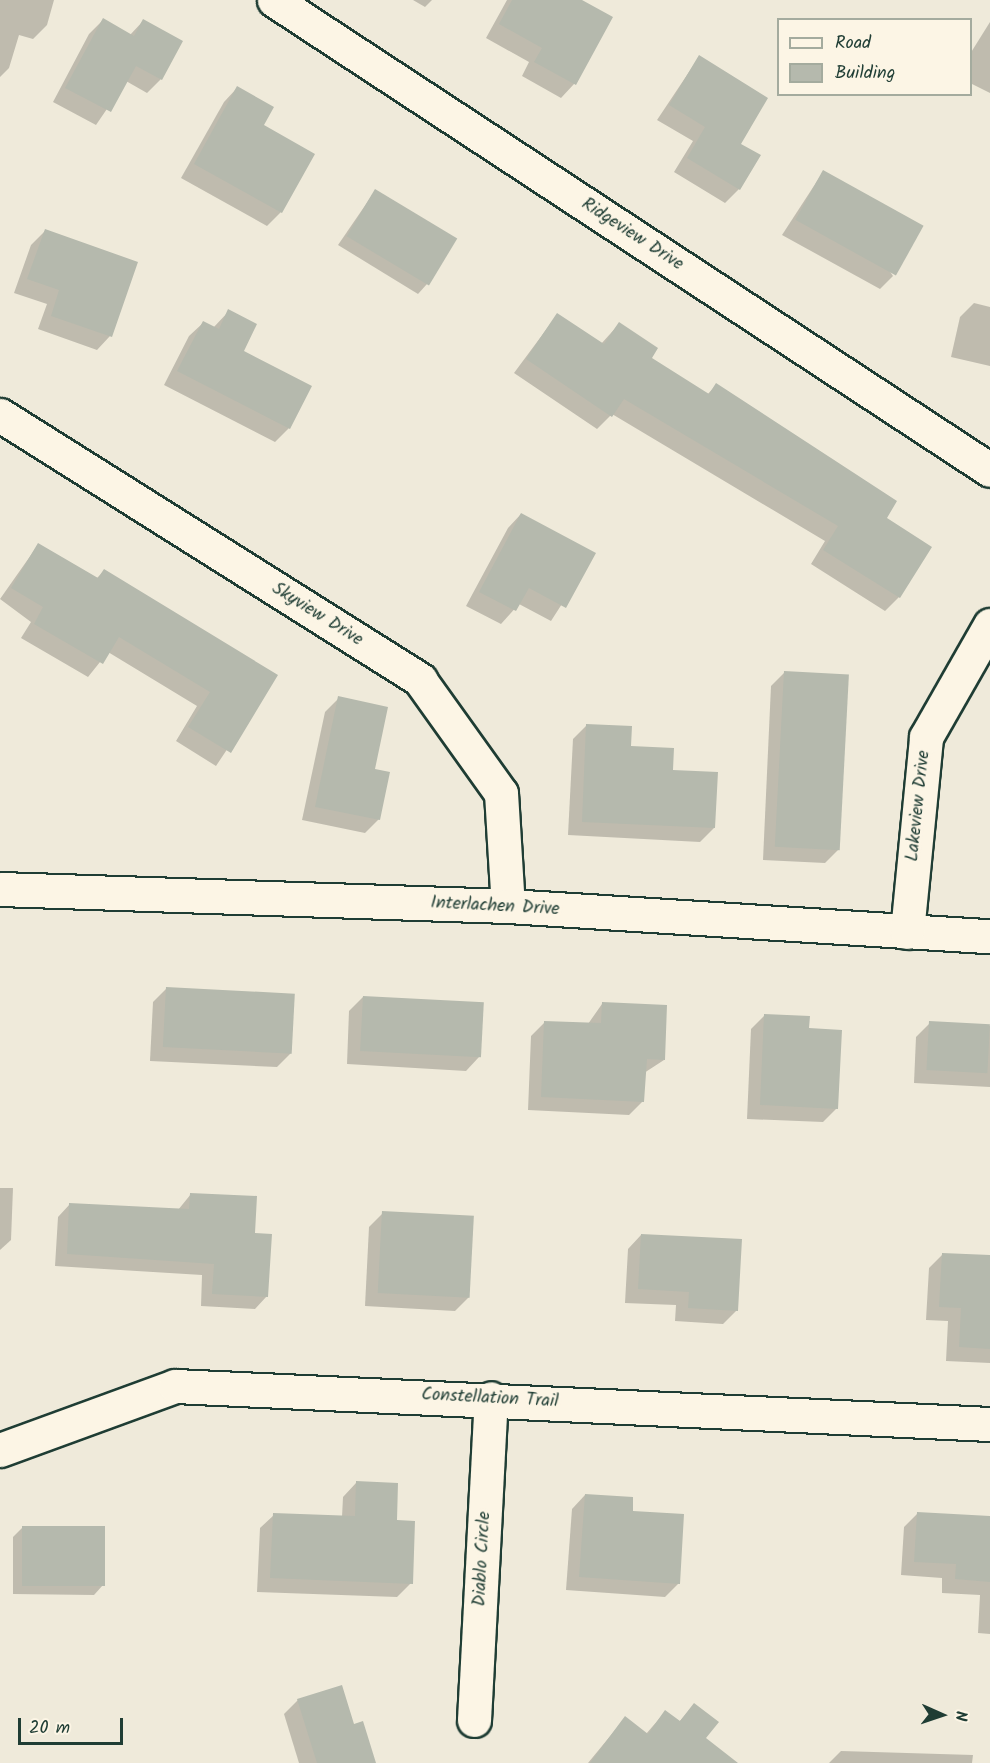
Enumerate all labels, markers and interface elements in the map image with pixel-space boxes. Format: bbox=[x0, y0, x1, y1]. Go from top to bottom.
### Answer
legend bbox=[777, 18, 972, 96]
text: Road bbox=[835, 29, 871, 58]
text: Building bbox=[835, 59, 895, 88]
street label: Ridgeview Drive bbox=[577, 194, 687, 276]
street label: Skyview Drive bbox=[267, 578, 367, 652]
street label: Lakeview Drive bbox=[902, 749, 936, 863]
street label: Interlachen Drive bbox=[430, 893, 560, 921]
street label: Constellation Trail bbox=[421, 1385, 559, 1413]
street label: Diablo Circle bbox=[470, 1511, 496, 1607]
north arrow bbox=[912, 1685, 972, 1745]
scale bar bbox=[21, 1706, 126, 1744]
text: N bbox=[948, 1710, 973, 1722]
text: 20 m bbox=[29, 1714, 70, 1743]

